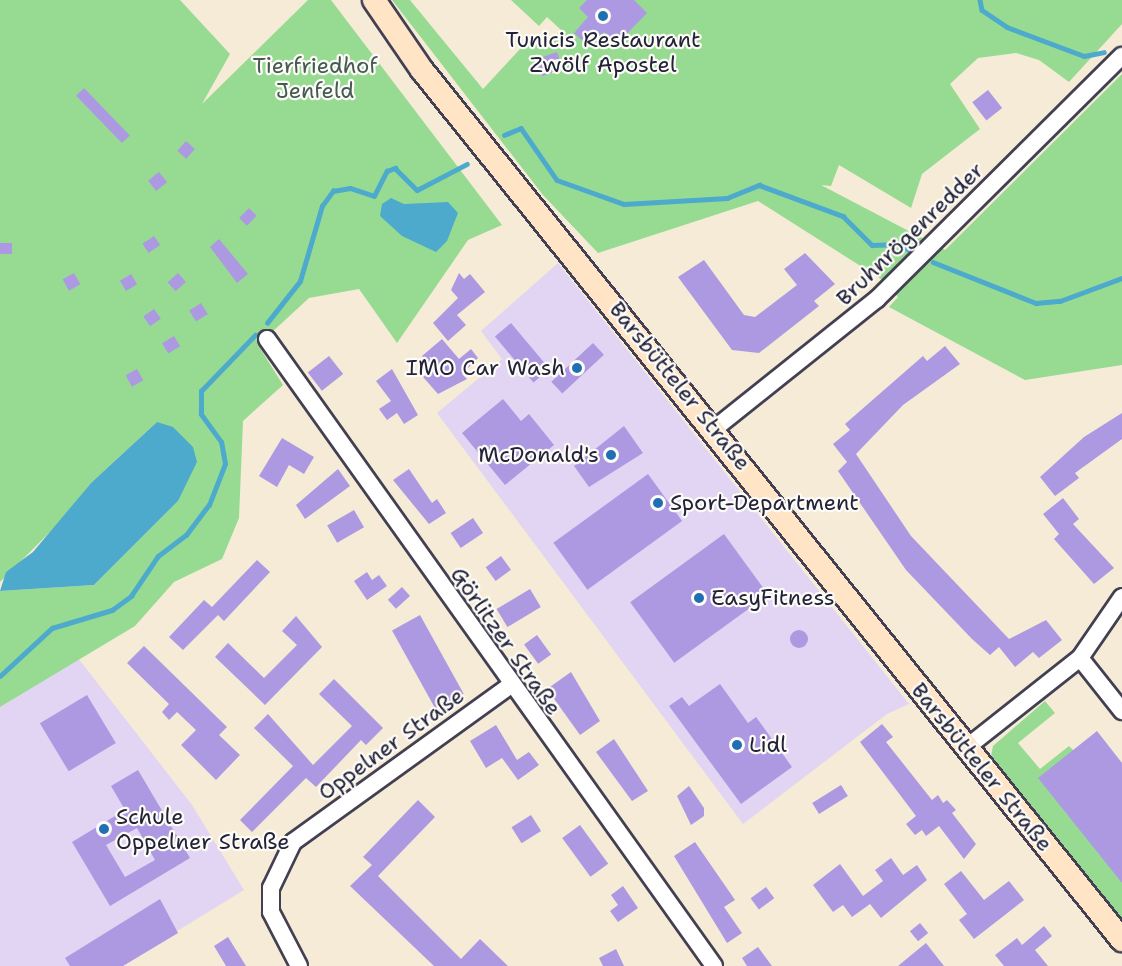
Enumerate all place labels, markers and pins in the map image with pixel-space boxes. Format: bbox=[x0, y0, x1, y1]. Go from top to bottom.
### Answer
marker: Tunicis Restaurant Zwölf Apostel bbox=[596, 9, 610, 23]
place label: Tunicis Restaurant Zwölf Apostel bbox=[505, 26, 701, 78]
place label: IMO Car Wash bbox=[406, 355, 565, 381]
marker: IMO Car Wash bbox=[570, 361, 584, 375]
place label: McDonald's bbox=[478, 442, 599, 468]
marker: McDonald's bbox=[604, 448, 618, 462]
place label: Sport-Department bbox=[670, 490, 859, 516]
marker: Sport-Department bbox=[651, 496, 665, 510]
place label: EasyFitness bbox=[711, 585, 835, 611]
marker: EasyFitness bbox=[692, 591, 706, 605]
place label: Lidl bbox=[749, 732, 787, 758]
marker: Lidl bbox=[730, 738, 744, 752]
place label: Schule Oppelner Straße bbox=[116, 803, 290, 854]
marker: Schule Oppelner Straße bbox=[97, 822, 111, 836]

